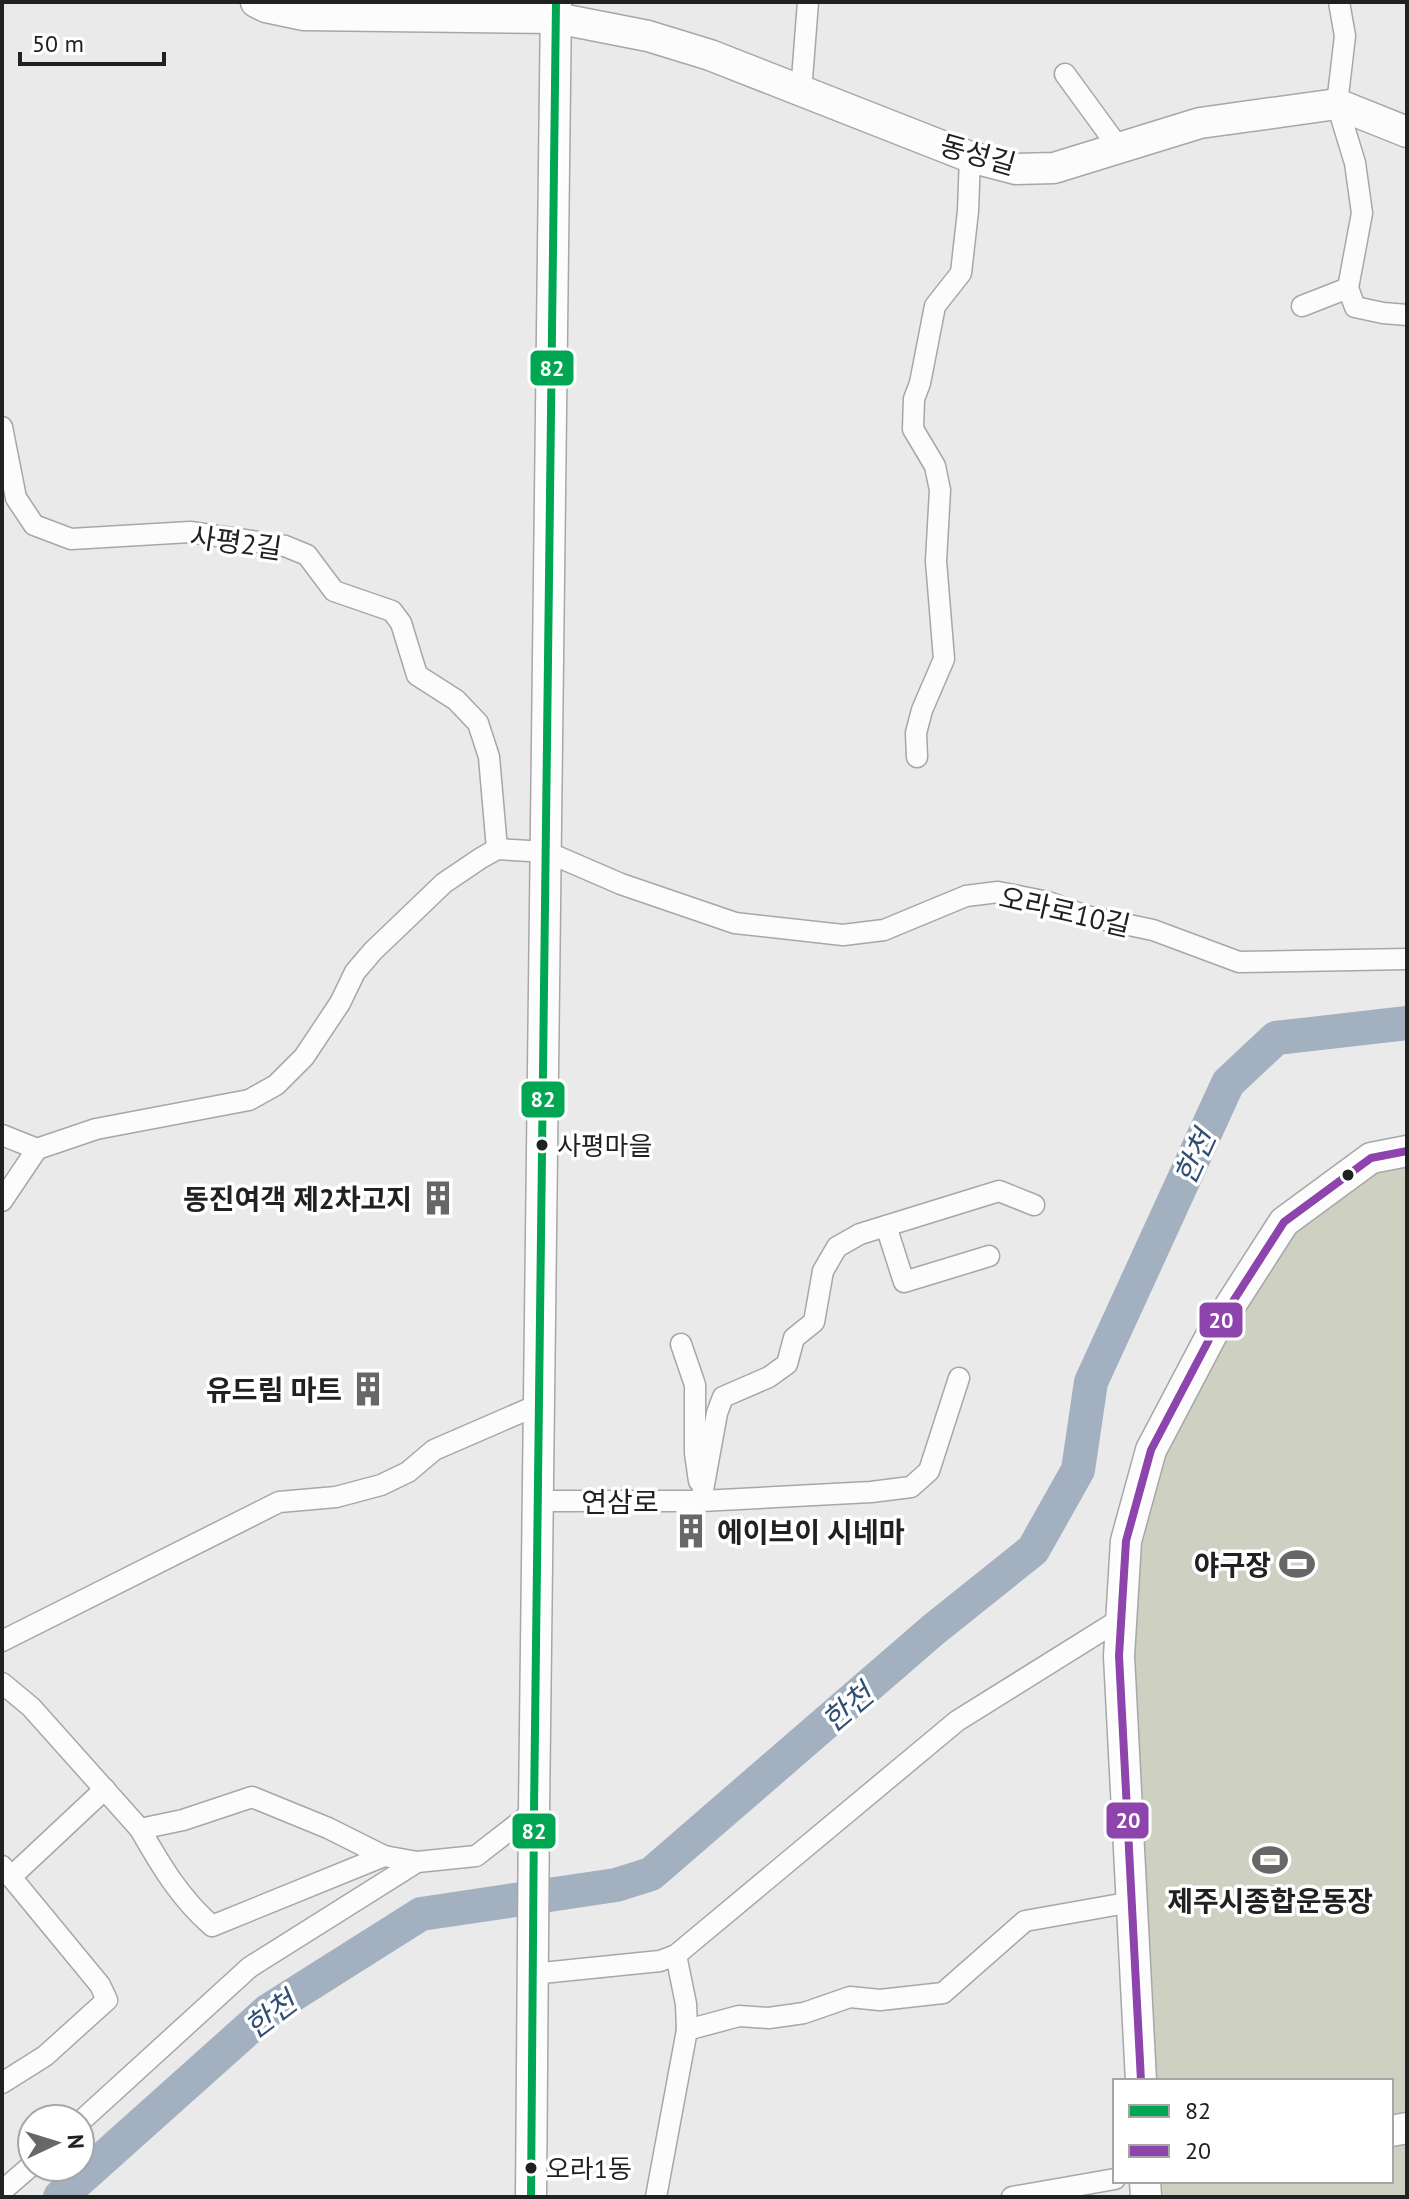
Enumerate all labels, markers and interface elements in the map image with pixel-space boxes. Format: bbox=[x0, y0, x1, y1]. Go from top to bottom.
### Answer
scale bar bbox=[20, 16, 164, 66]
text: 50 m bbox=[32, 28, 84, 59]
street label: 동성길 bbox=[936, 126, 1020, 182]
line badge: 82 bbox=[529, 349, 575, 387]
text: 82 bbox=[540, 354, 564, 382]
street label: 사평2길 bbox=[188, 517, 284, 567]
street label: 오라로10길 bbox=[996, 878, 1134, 944]
line badge: 82 bbox=[520, 1080, 566, 1119]
text: 82 bbox=[531, 1085, 555, 1113]
water label: 한천 bbox=[1165, 1121, 1225, 1190]
place label: 사평마을 bbox=[557, 1129, 653, 1162]
marker: 사평마을 bbox=[534, 1137, 550, 1153]
unlabelled marker bbox=[1340, 1167, 1356, 1183]
building icon: 동진여객 제2차고지 bbox=[419, 1179, 457, 1217]
place label: 동진여객 제2차고지 bbox=[183, 1180, 412, 1217]
line badge: 20 bbox=[1198, 1301, 1244, 1339]
text: 20 bbox=[1209, 1306, 1233, 1334]
building icon: 유드림 마트 bbox=[349, 1370, 387, 1408]
place label: 유드림 마트 bbox=[206, 1371, 342, 1408]
street label: 연삼로 bbox=[581, 1483, 659, 1520]
building icon: 에이브이 시네마 bbox=[672, 1512, 710, 1550]
place label: 에이브이 시네마 bbox=[717, 1513, 905, 1550]
sports icon: 야구장 bbox=[1278, 1545, 1316, 1583]
place label: 야구장 bbox=[1194, 1546, 1271, 1583]
water label: 한천 bbox=[813, 1672, 883, 1740]
line badge: 20 bbox=[1105, 1801, 1150, 1840]
text: 20 bbox=[1116, 1806, 1140, 1834]
line badge: 82 bbox=[511, 1812, 557, 1850]
text: 82 bbox=[522, 1817, 546, 1845]
sports icon: 제주시종합운동장 bbox=[1251, 1841, 1289, 1879]
place label: 제주시종합운동장 bbox=[1167, 1882, 1373, 1919]
water label: 한천 bbox=[236, 1980, 306, 2046]
legend bbox=[1113, 2079, 1393, 2183]
text: 82 bbox=[1185, 2095, 1211, 2126]
north arrow bbox=[16, 2103, 96, 2183]
text: N bbox=[61, 2133, 90, 2150]
text: 20 bbox=[1185, 2135, 1211, 2166]
place label: 오라1동 bbox=[546, 2152, 632, 2185]
marker: 오라1동 bbox=[523, 2160, 539, 2176]

